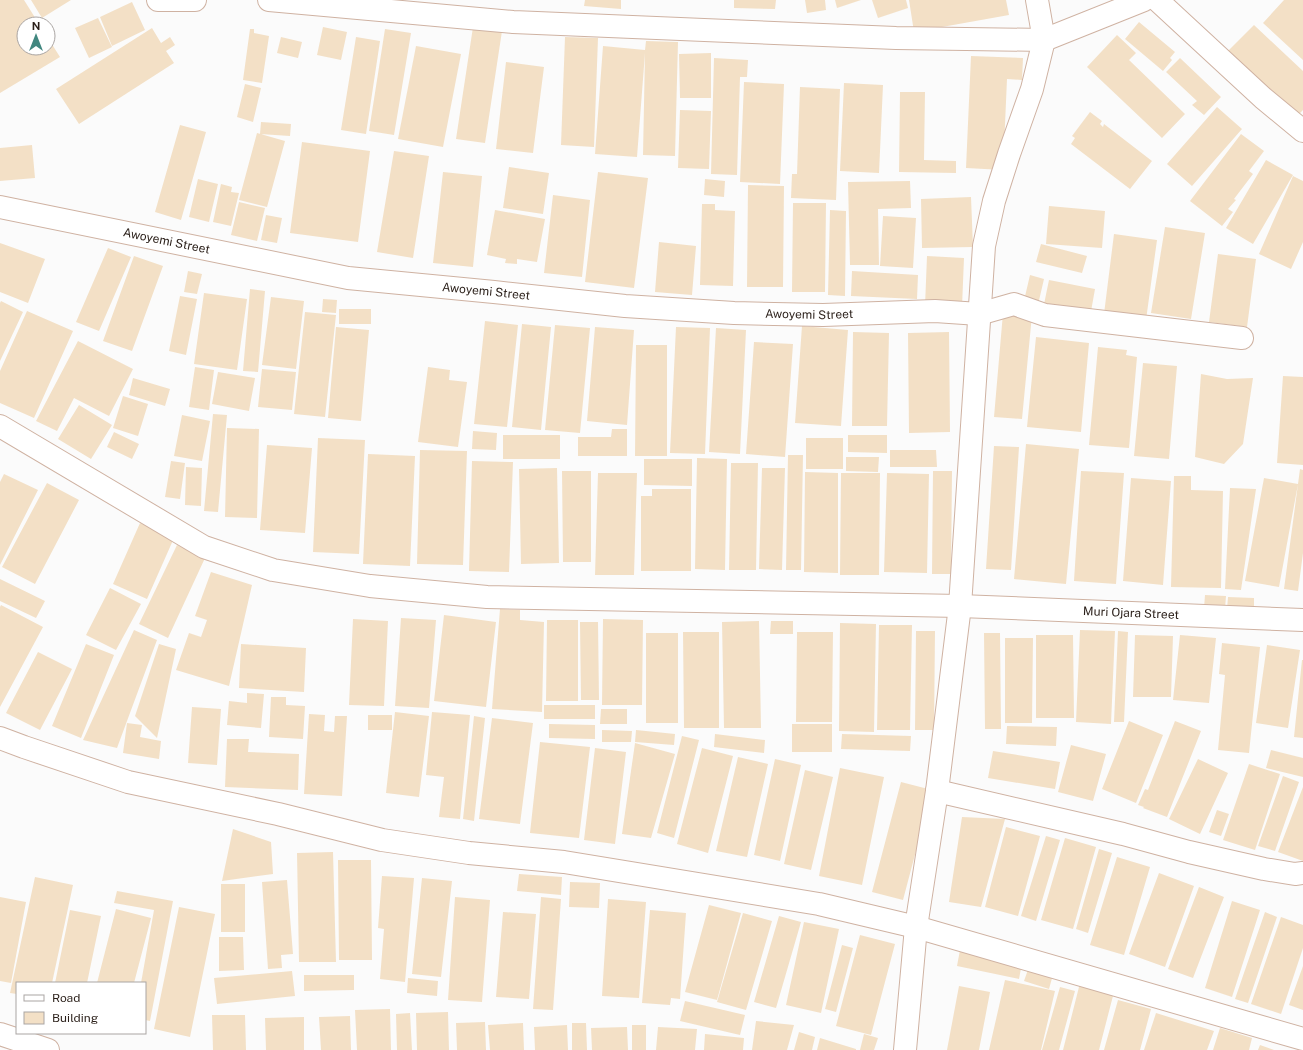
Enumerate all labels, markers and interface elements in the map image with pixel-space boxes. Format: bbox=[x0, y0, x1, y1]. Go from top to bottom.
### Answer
north arrow bbox=[16, 16, 56, 56]
text: N bbox=[32, 20, 40, 32]
street label: Awoyemi Street bbox=[122, 225, 212, 257]
street label: Awoyemi Street bbox=[442, 280, 531, 303]
street label: Awoyemi Street bbox=[765, 307, 854, 322]
street label: Muri Ojara Street bbox=[1083, 604, 1180, 622]
legend bbox=[16, 982, 146, 1034]
text: Road bbox=[52, 991, 80, 1005]
text: Building bbox=[52, 1011, 98, 1025]

